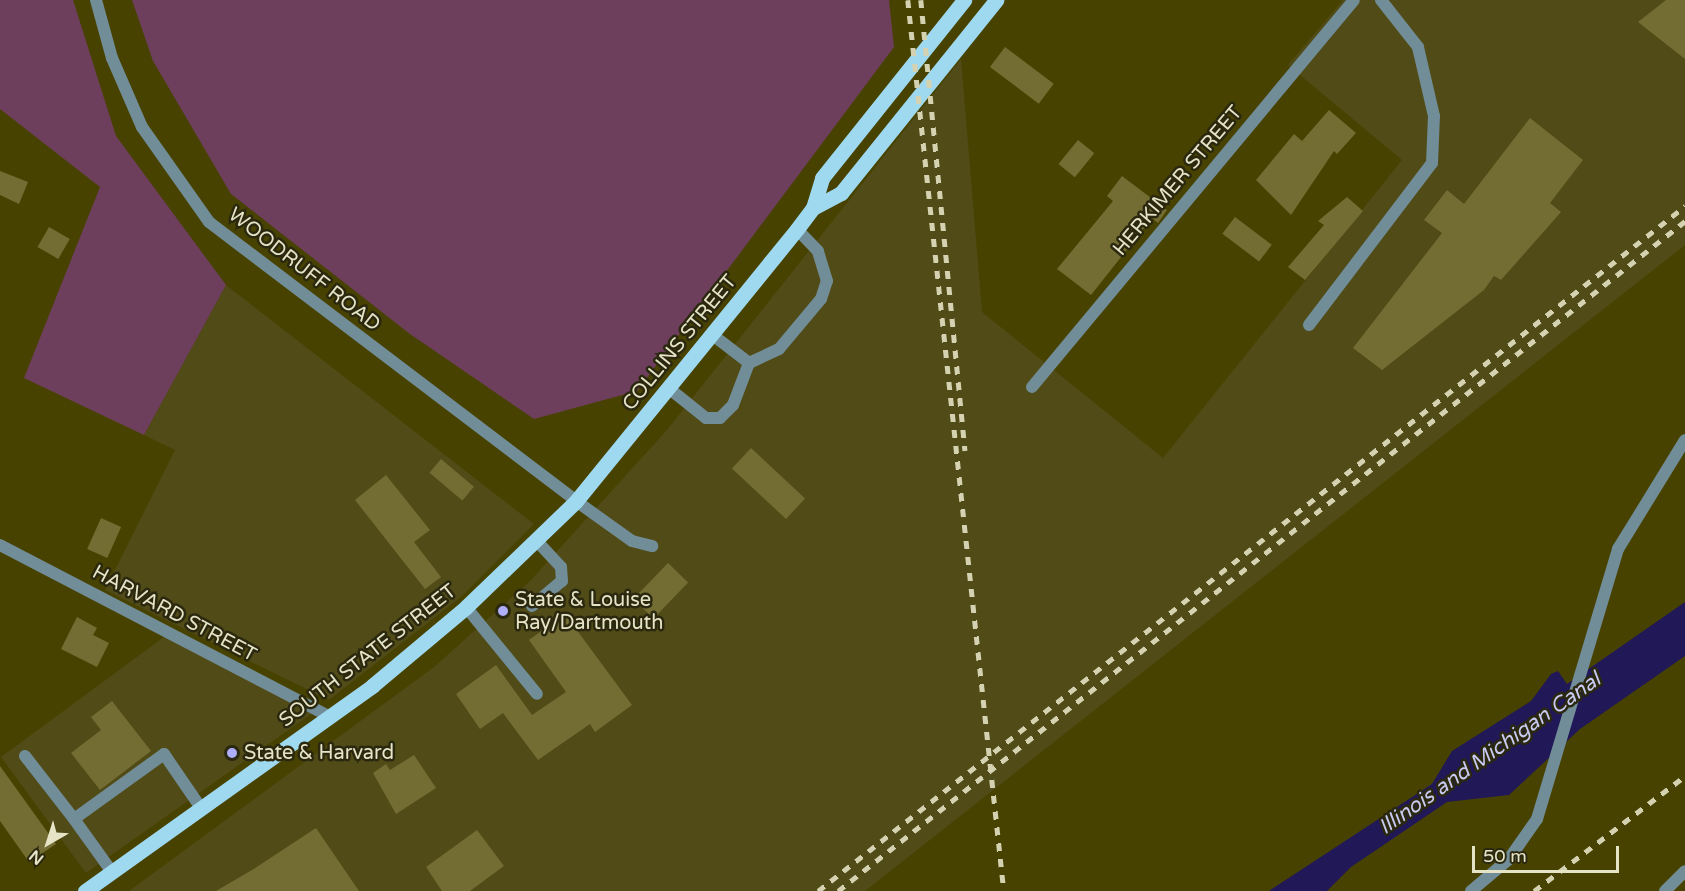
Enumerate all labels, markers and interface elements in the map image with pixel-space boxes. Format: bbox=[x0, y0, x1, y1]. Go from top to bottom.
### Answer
street label: HERKIMER STREET bbox=[1108, 101, 1248, 261]
street label: WOODRUFF ROAD bbox=[223, 203, 385, 337]
street label: COLLINS STREET bbox=[618, 270, 742, 416]
street label: HARVARD STREET bbox=[88, 561, 260, 667]
street label: SOUTH STATE STREET bbox=[275, 579, 461, 733]
place label: State & Louise Ray/Dartmouth bbox=[515, 588, 663, 635]
marker: State & Louise Ray/Dartmouth bbox=[496, 604, 510, 618]
water label: Illinois and Michigan Canal bbox=[1374, 668, 1606, 840]
place label: State & Harvard bbox=[244, 741, 394, 765]
marker: State & Harvard bbox=[225, 746, 239, 760]
north arrow bbox=[18, 813, 78, 873]
scale bar bbox=[1475, 834, 1622, 872]
text: N bbox=[25, 845, 48, 869]
text: 50 m bbox=[1483, 845, 1527, 867]

